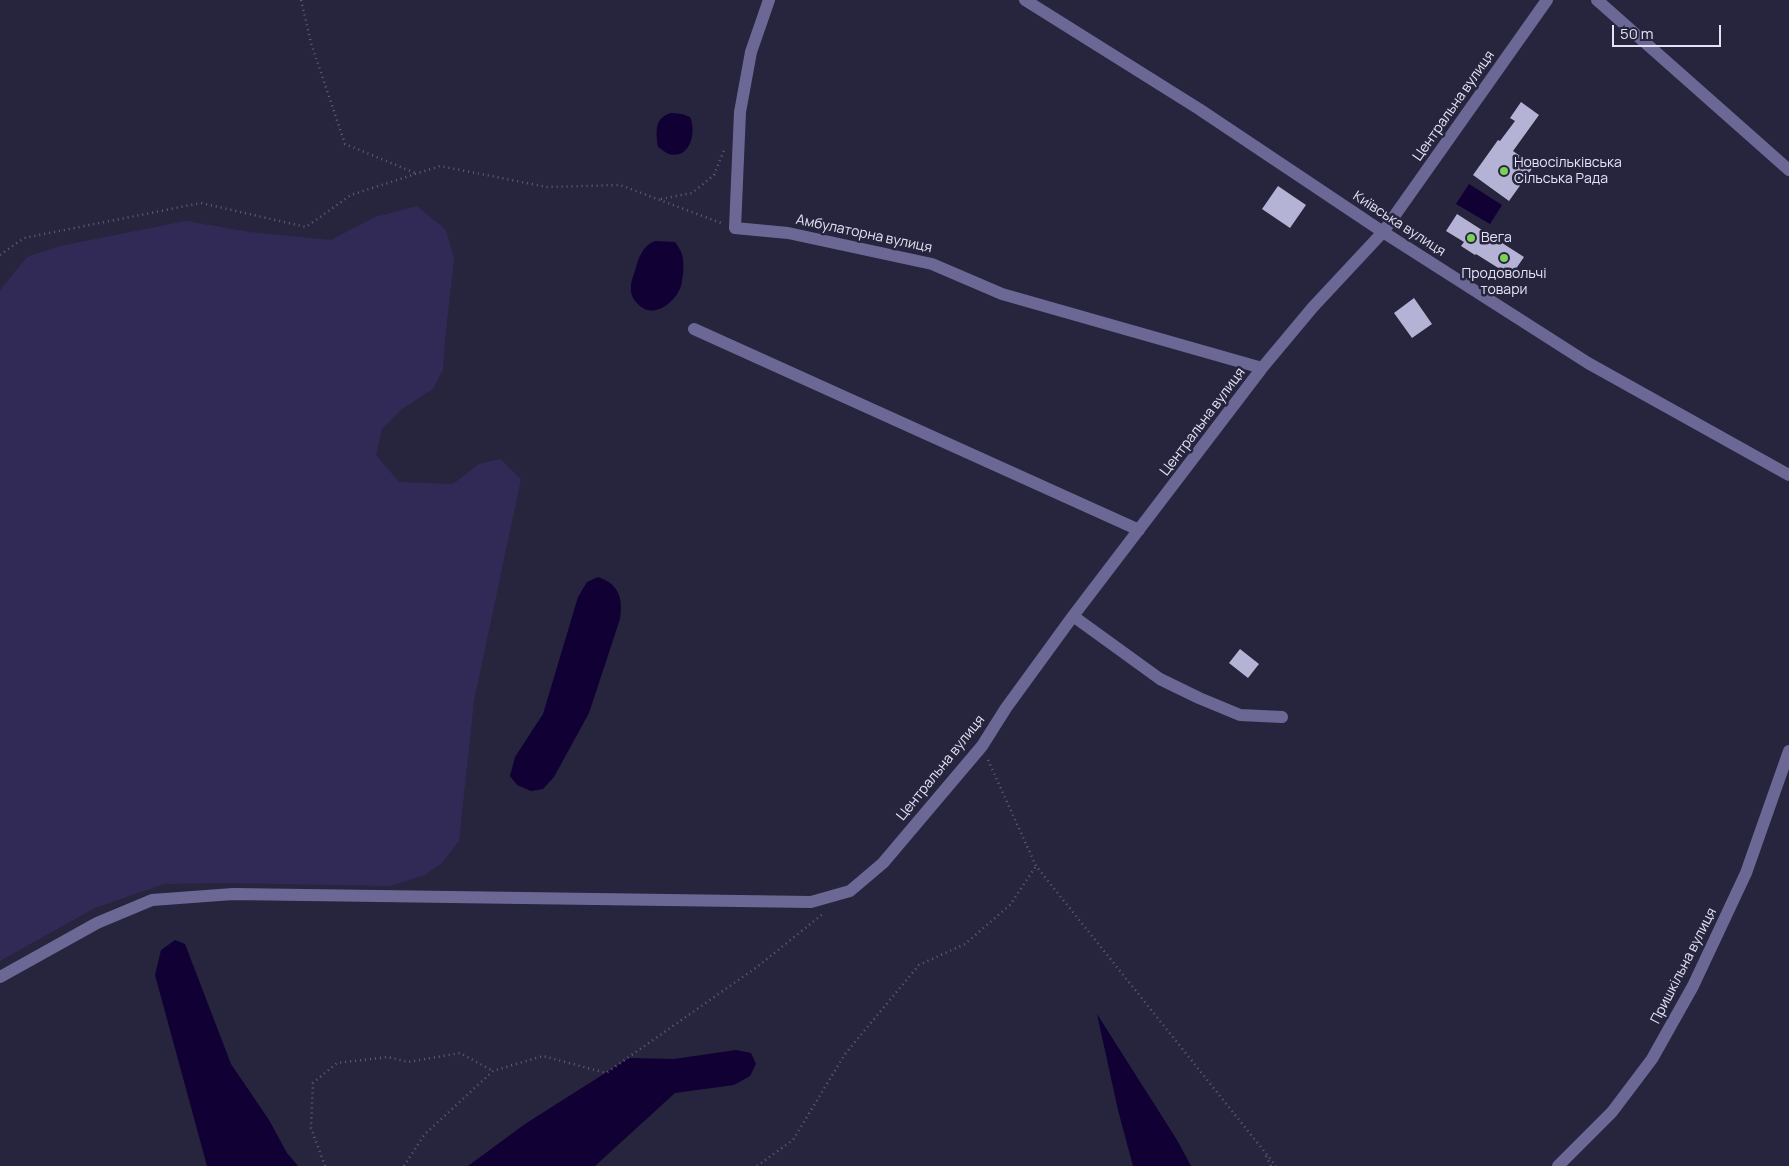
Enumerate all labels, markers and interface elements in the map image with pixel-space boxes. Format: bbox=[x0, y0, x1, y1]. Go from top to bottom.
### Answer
scale bar bbox=[1614, 15, 1723, 47]
text: 50 m bbox=[1620, 23, 1654, 44]
street label: Центральна вулиця bbox=[1410, 48, 1498, 164]
place label: Новосільківська Сільська Рада bbox=[1514, 155, 1622, 188]
marker: Новосільківська Сільська Рада bbox=[1498, 165, 1510, 177]
street label: Київська вулиця bbox=[1350, 188, 1448, 260]
street label: Амбулаторна вулиця bbox=[794, 211, 934, 257]
place label: Вега bbox=[1481, 230, 1512, 246]
marker: Вега bbox=[1465, 232, 1477, 244]
marker: Продовольчі товари bbox=[1498, 252, 1510, 264]
place label: Продовольчі товари bbox=[1462, 266, 1546, 298]
street label: Центральна вулиця bbox=[1157, 365, 1249, 479]
street label: Центральна вулиця bbox=[893, 712, 989, 824]
street label: Пришкільна вулиця bbox=[1647, 905, 1721, 1027]

